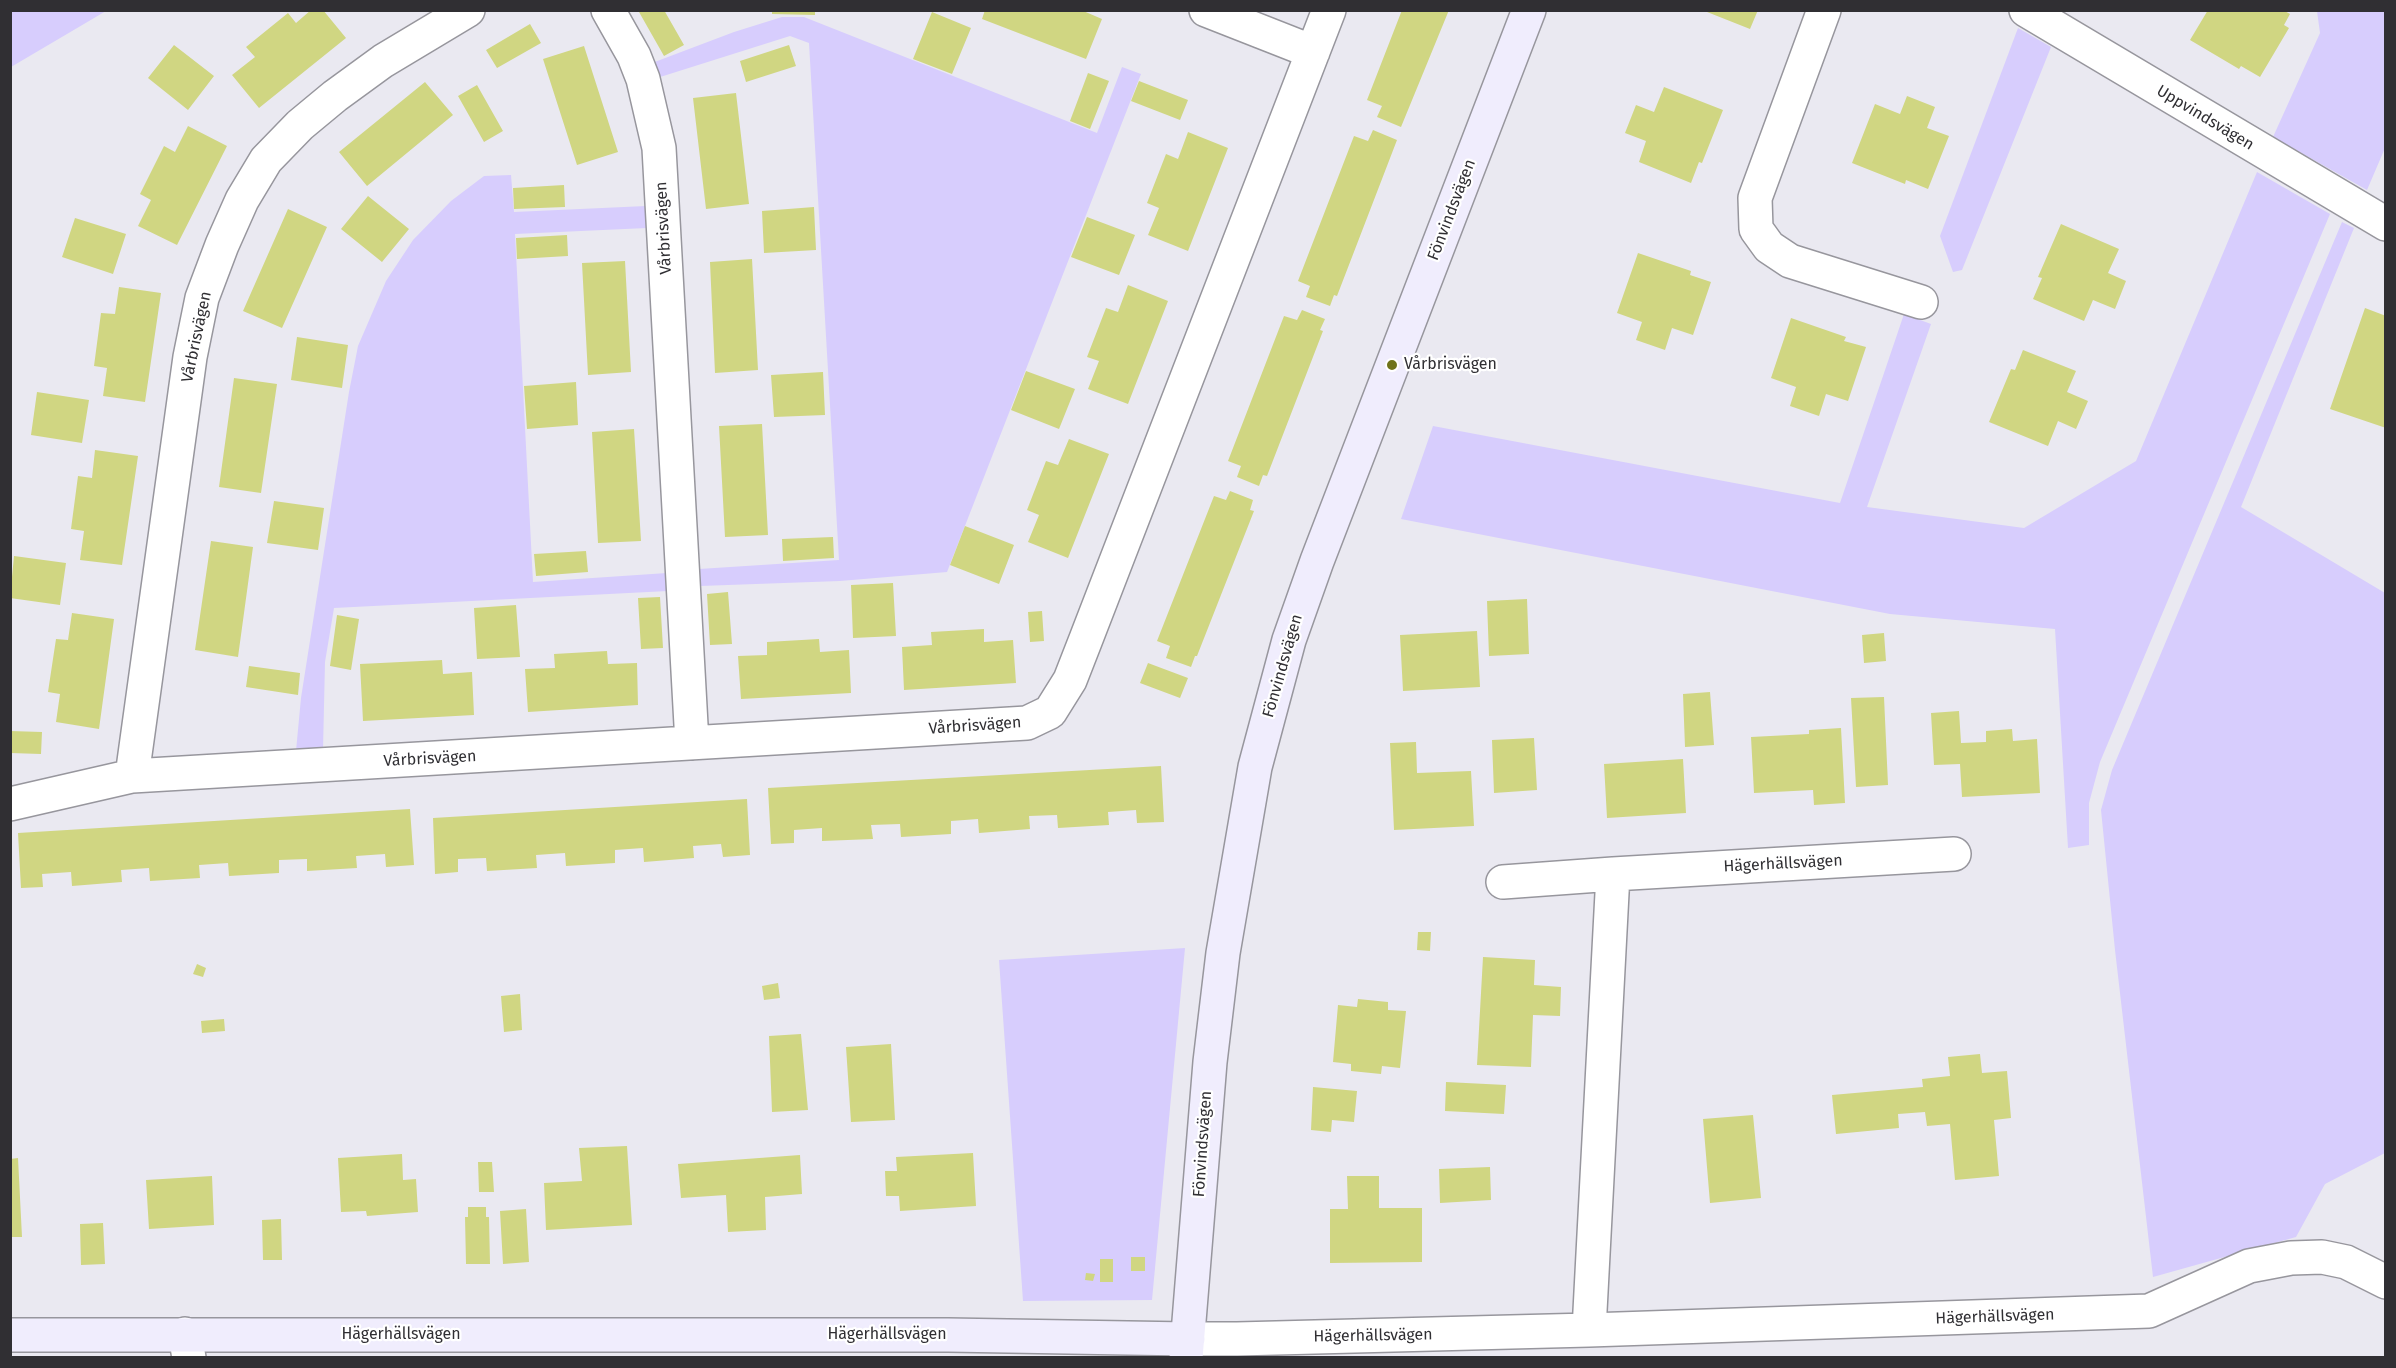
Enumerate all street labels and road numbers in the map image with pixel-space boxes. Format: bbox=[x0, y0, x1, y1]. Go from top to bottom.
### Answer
street label: Uppvindsvägen bbox=[2153, 81, 2257, 155]
street label: Fönvindsvägen bbox=[1424, 157, 1480, 263]
street label: Vårbrisvägen bbox=[652, 181, 676, 275]
street label: Vårbrisvägen bbox=[178, 290, 216, 384]
street label: Fönvindsvägen bbox=[1259, 612, 1307, 720]
street label: Vårbrisvägen bbox=[928, 713, 1022, 739]
street label: Vårbrisvägen bbox=[383, 747, 477, 771]
street label: Hägerhällsvägen bbox=[1723, 851, 1843, 877]
street label: Fönvindsvägen bbox=[1190, 1090, 1216, 1198]
street label: Hägerhällsvägen bbox=[1935, 1305, 2055, 1329]
street label: Hägerhällsvägen bbox=[341, 1325, 461, 1345]
street label: Hägerhällsvägen bbox=[827, 1325, 947, 1345]
street label: Hägerhällsvägen bbox=[1313, 1325, 1433, 1347]

